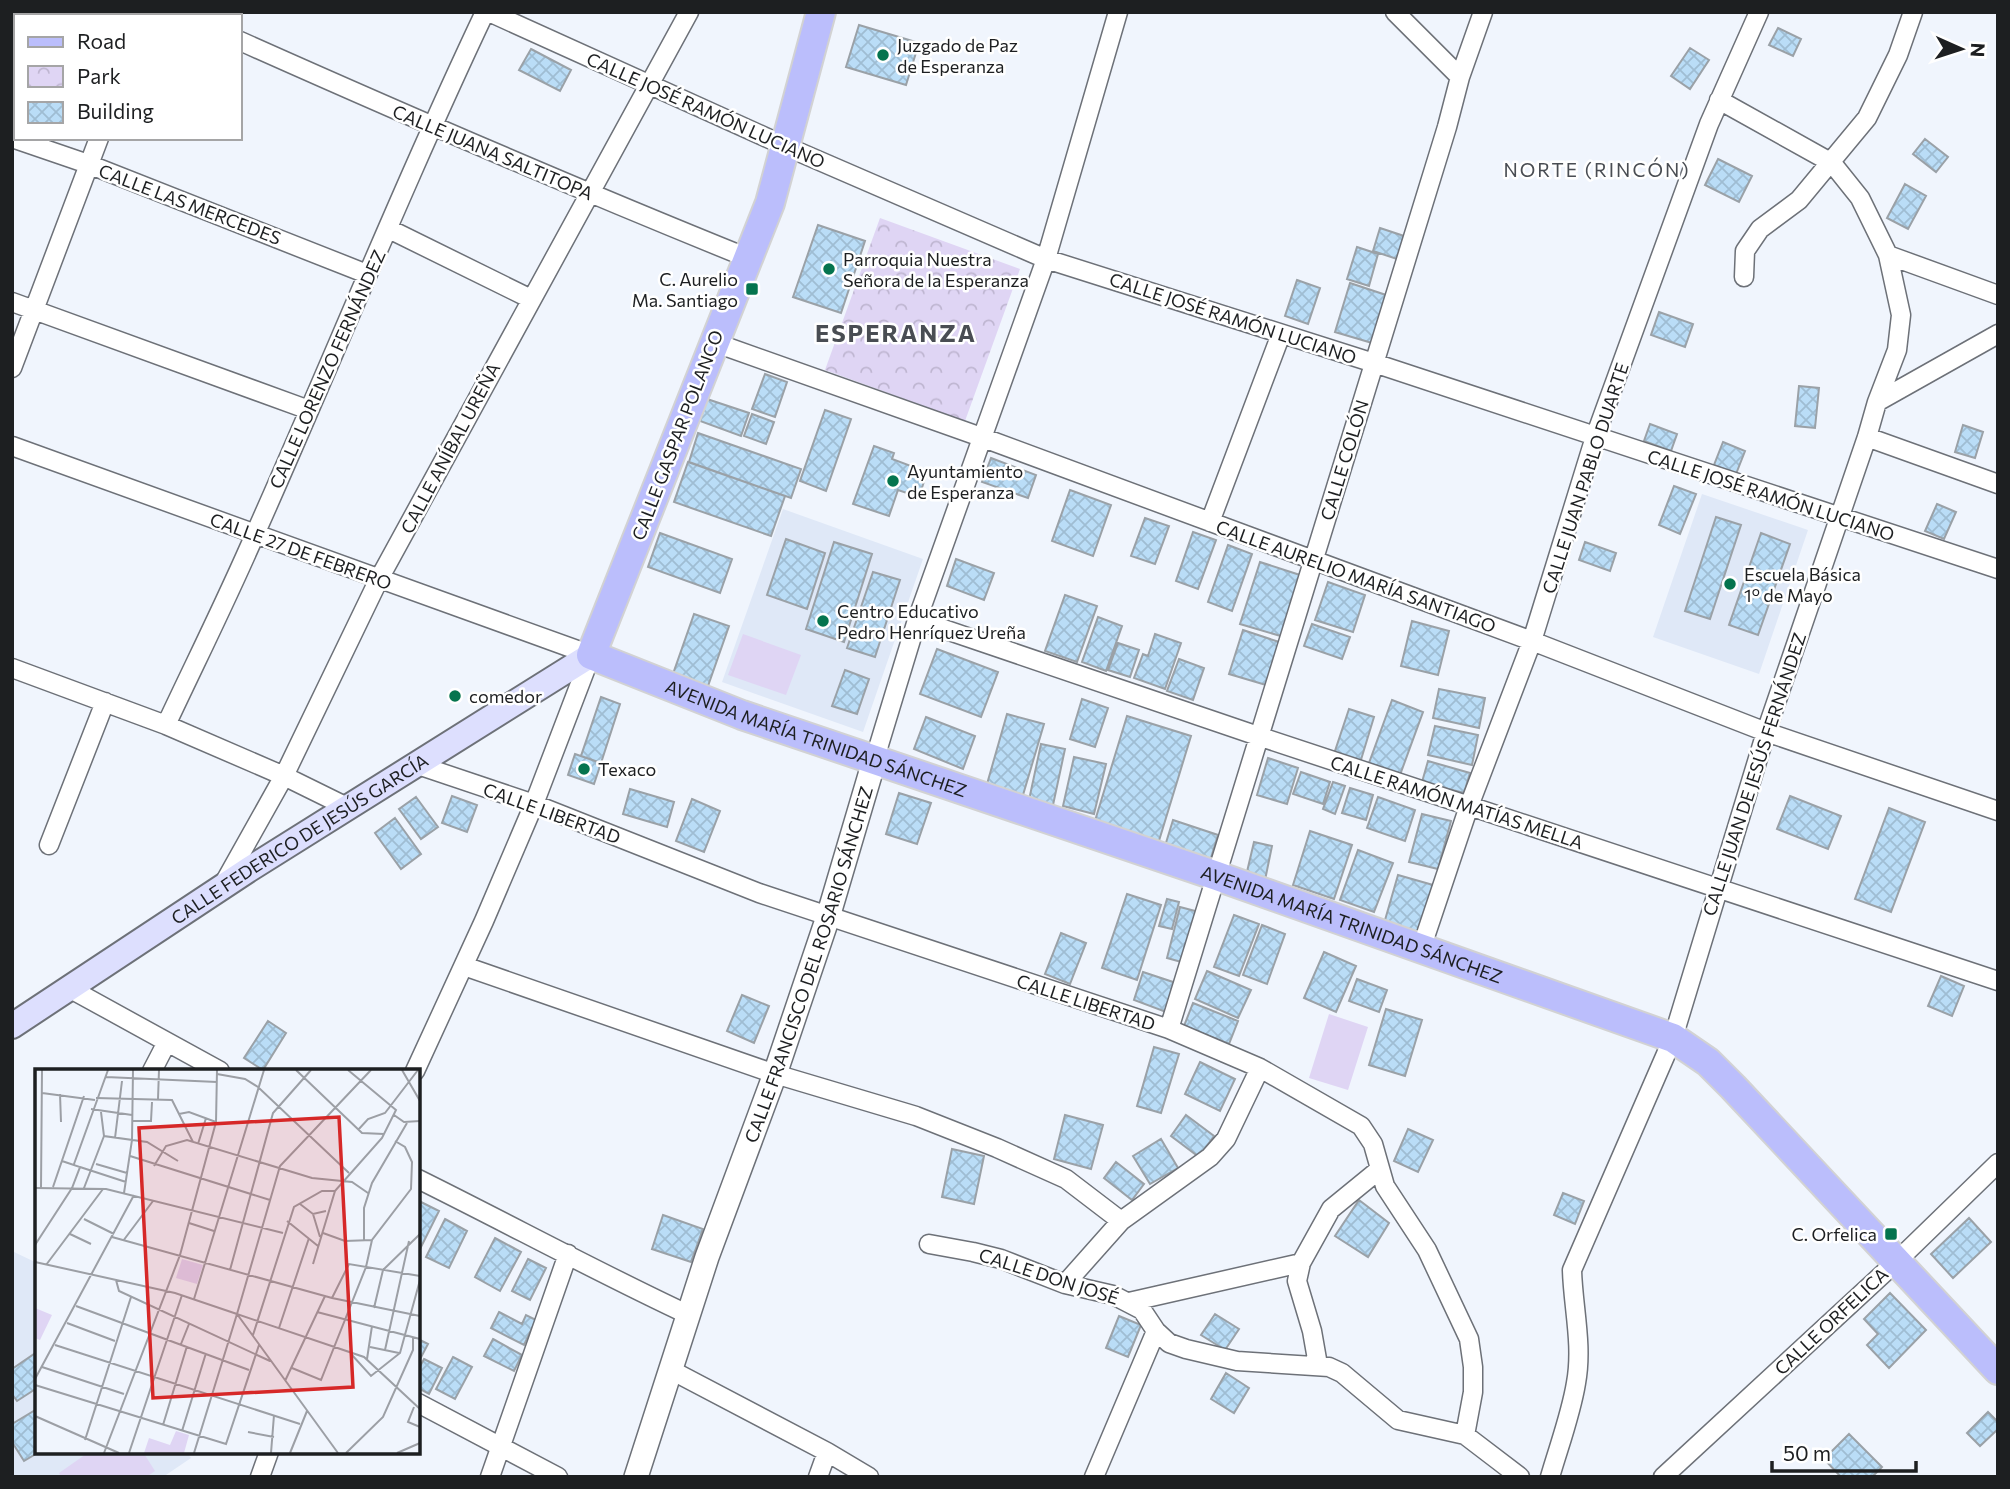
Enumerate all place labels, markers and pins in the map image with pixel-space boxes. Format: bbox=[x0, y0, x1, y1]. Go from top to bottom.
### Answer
place label: Juzgado de Paz de Esperanza bbox=[897, 34, 1018, 77]
marker: Juzgado de Paz de Esperanza bbox=[875, 47, 891, 63]
place label: Parroquia Nuestra Señora de la Esperanza bbox=[843, 248, 1029, 291]
marker: Parroquia Nuestra Señora de la Esperanza bbox=[821, 261, 837, 277]
place label: C. Aurelio Ma. Santiago bbox=[632, 268, 738, 311]
marker: C. Aurelio Ma. Santiago bbox=[744, 281, 760, 297]
place label: Ayuntamiento de Esperanza bbox=[907, 460, 1023, 503]
marker: Ayuntamiento de Esperanza bbox=[885, 473, 901, 489]
place label: Escuela Básica 1º de Mayo bbox=[1744, 563, 1861, 606]
marker: Escuela Básica 1º de Mayo bbox=[1722, 576, 1738, 592]
place label: Centro Educativo Pedro Henríquez Ureña bbox=[837, 600, 1026, 643]
marker: Centro Educativo Pedro Henríquez Ureña bbox=[815, 613, 831, 629]
place label: comedor bbox=[469, 685, 542, 707]
marker: comedor bbox=[447, 688, 463, 704]
place label: Texaco bbox=[598, 758, 656, 780]
marker: Texaco bbox=[576, 761, 592, 777]
place label: C. Orfelica bbox=[1791, 1223, 1877, 1245]
marker: C. Orfelica bbox=[1883, 1226, 1899, 1242]

